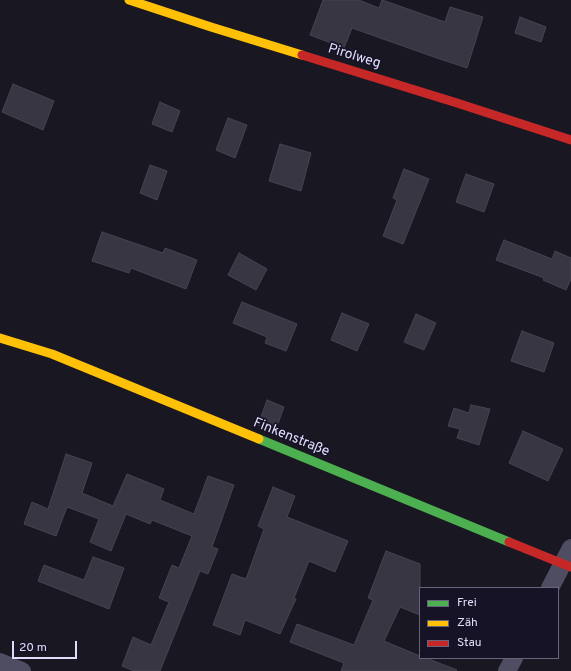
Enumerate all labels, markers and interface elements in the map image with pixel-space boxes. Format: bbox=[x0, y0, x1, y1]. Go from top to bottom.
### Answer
street label: Pirolweg bbox=[325, 41, 383, 73]
street label: Finkenstraße bbox=[250, 415, 332, 461]
legend bbox=[419, 587, 559, 659]
text: Frei bbox=[457, 595, 477, 611]
text: Zäh bbox=[457, 615, 478, 631]
scale bar bbox=[14, 633, 79, 659]
text: Stau bbox=[457, 635, 482, 651]
text: 20 m bbox=[19, 640, 47, 656]

